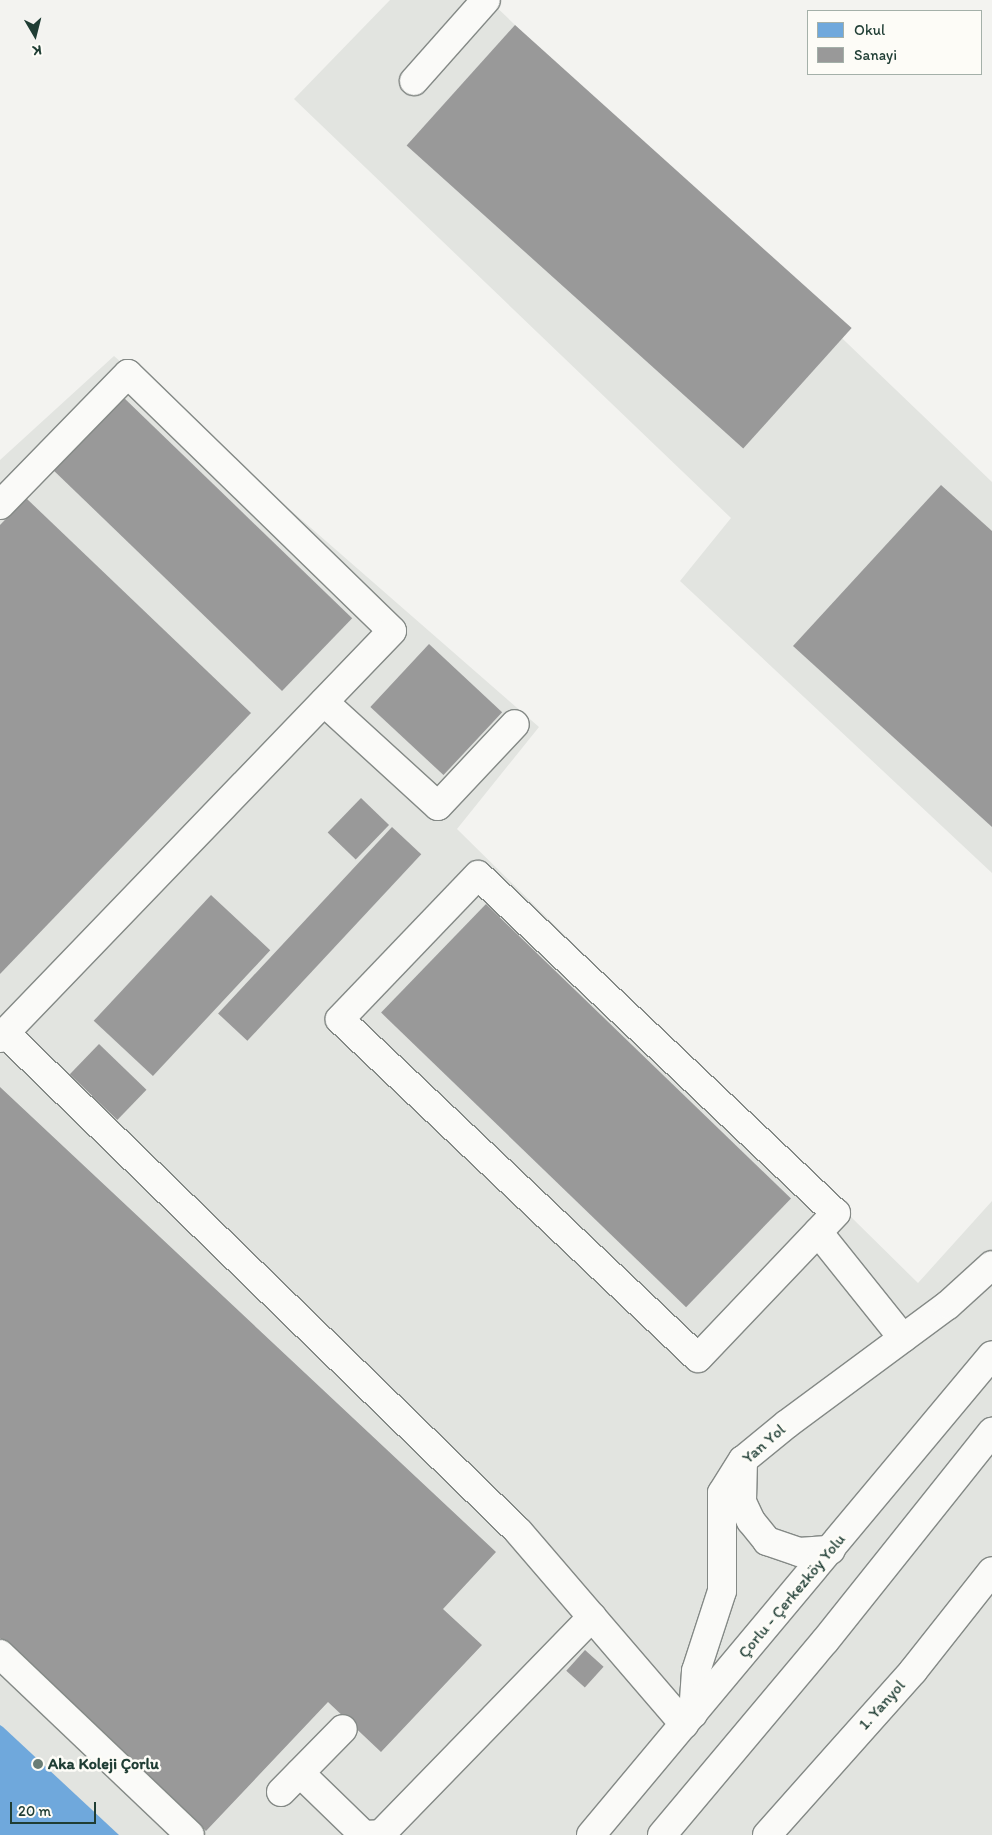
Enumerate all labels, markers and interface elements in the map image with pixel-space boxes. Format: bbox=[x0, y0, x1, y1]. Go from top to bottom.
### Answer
north arrow bbox=[10, 10, 60, 60]
legend bbox=[807, 10, 982, 75]
text: Okul bbox=[854, 21, 885, 39]
text: K bbox=[32, 41, 43, 59]
text: Sanayi bbox=[854, 46, 897, 64]
street label: Yan Yol bbox=[739, 1420, 789, 1468]
street label: Çorlu - Çerkezköy Yolu bbox=[734, 1530, 850, 1662]
street label: 1. Yanyol bbox=[855, 1676, 909, 1734]
place label: Aka Koleji Çorlu bbox=[48, 1754, 159, 1774]
marker: Aka Koleji Çorlu bbox=[32, 1758, 44, 1770]
scale bar bbox=[12, 1792, 99, 1824]
text: 20 m bbox=[18, 1802, 51, 1820]

